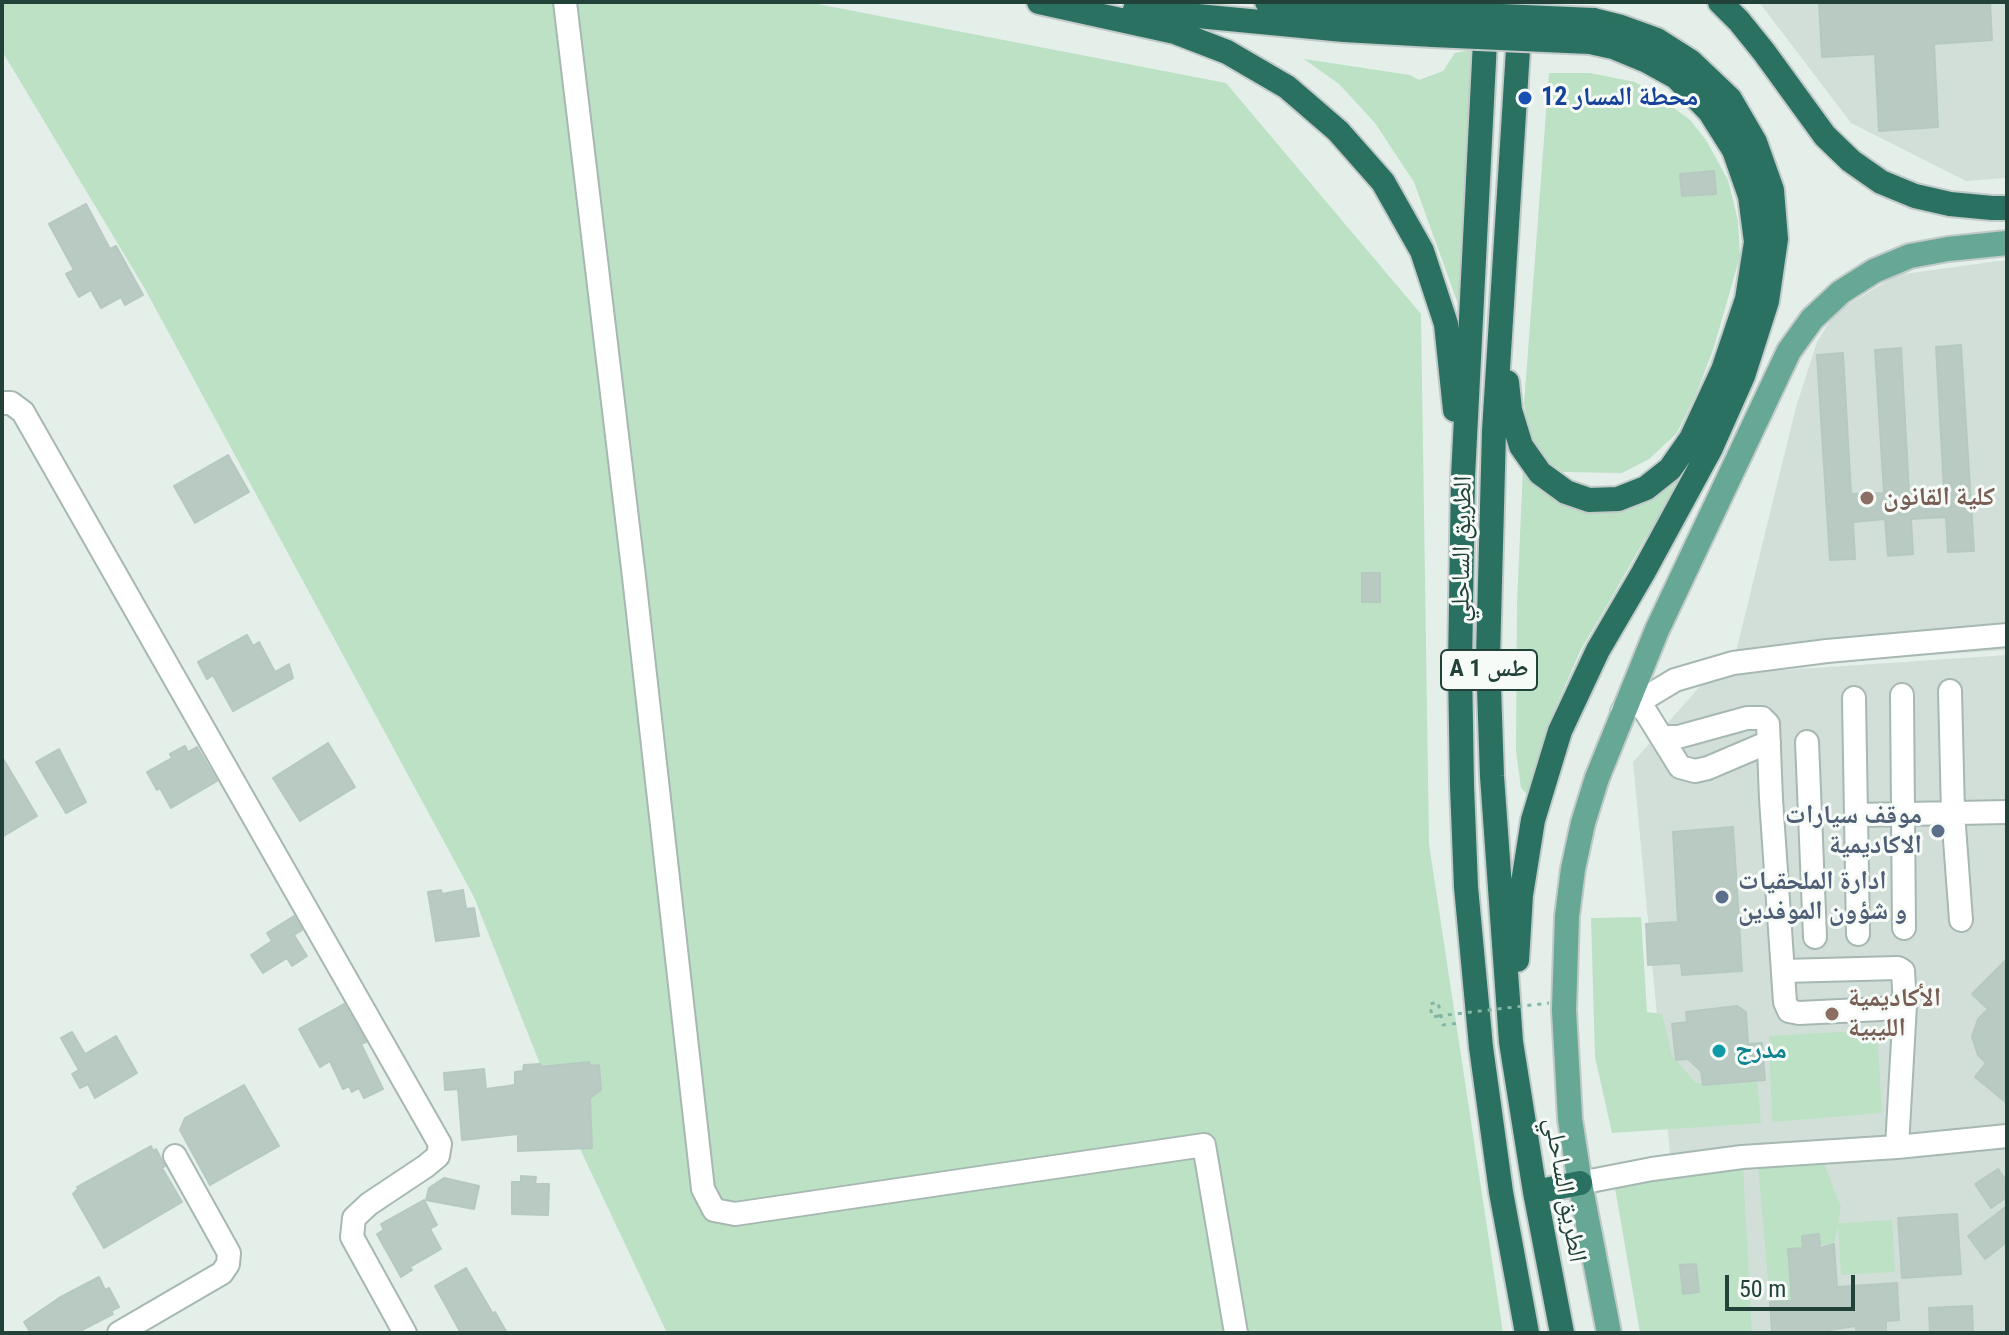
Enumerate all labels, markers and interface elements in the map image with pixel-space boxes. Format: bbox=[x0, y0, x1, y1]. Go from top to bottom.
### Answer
place label: محطة المسار 12 bbox=[1541, 82, 1698, 114]
marker: محطة المسار 12 bbox=[1516, 89, 1534, 107]
street label: الطريق الساحلي bbox=[1446, 476, 1480, 622]
place label: كلية القانون bbox=[1883, 482, 1995, 514]
marker: كلية القانون bbox=[1858, 489, 1876, 507]
road number: A 1 طس bbox=[1441, 650, 1537, 690]
place label: موقف سيارات الاكاديمية bbox=[1785, 800, 1922, 862]
marker: موقف سيارات الاكاديمية bbox=[1929, 822, 1947, 840]
place label: ادارة الملحقيات و شؤون الموفدين bbox=[1738, 866, 1907, 928]
marker: ادارة الملحقيات و شؤون الموفدين bbox=[1713, 888, 1731, 906]
place label: الأكاديمية الليبية bbox=[1848, 983, 1941, 1044]
marker: الأكاديمية الليبية bbox=[1823, 1005, 1841, 1023]
place label: مدرج bbox=[1735, 1035, 1787, 1067]
marker: مدرج bbox=[1710, 1042, 1728, 1060]
street label: الطريق الساحلي bbox=[1536, 1115, 1592, 1265]
scale bar bbox=[1729, 1259, 1859, 1309]
text: 50 m bbox=[1739, 1275, 1786, 1303]

